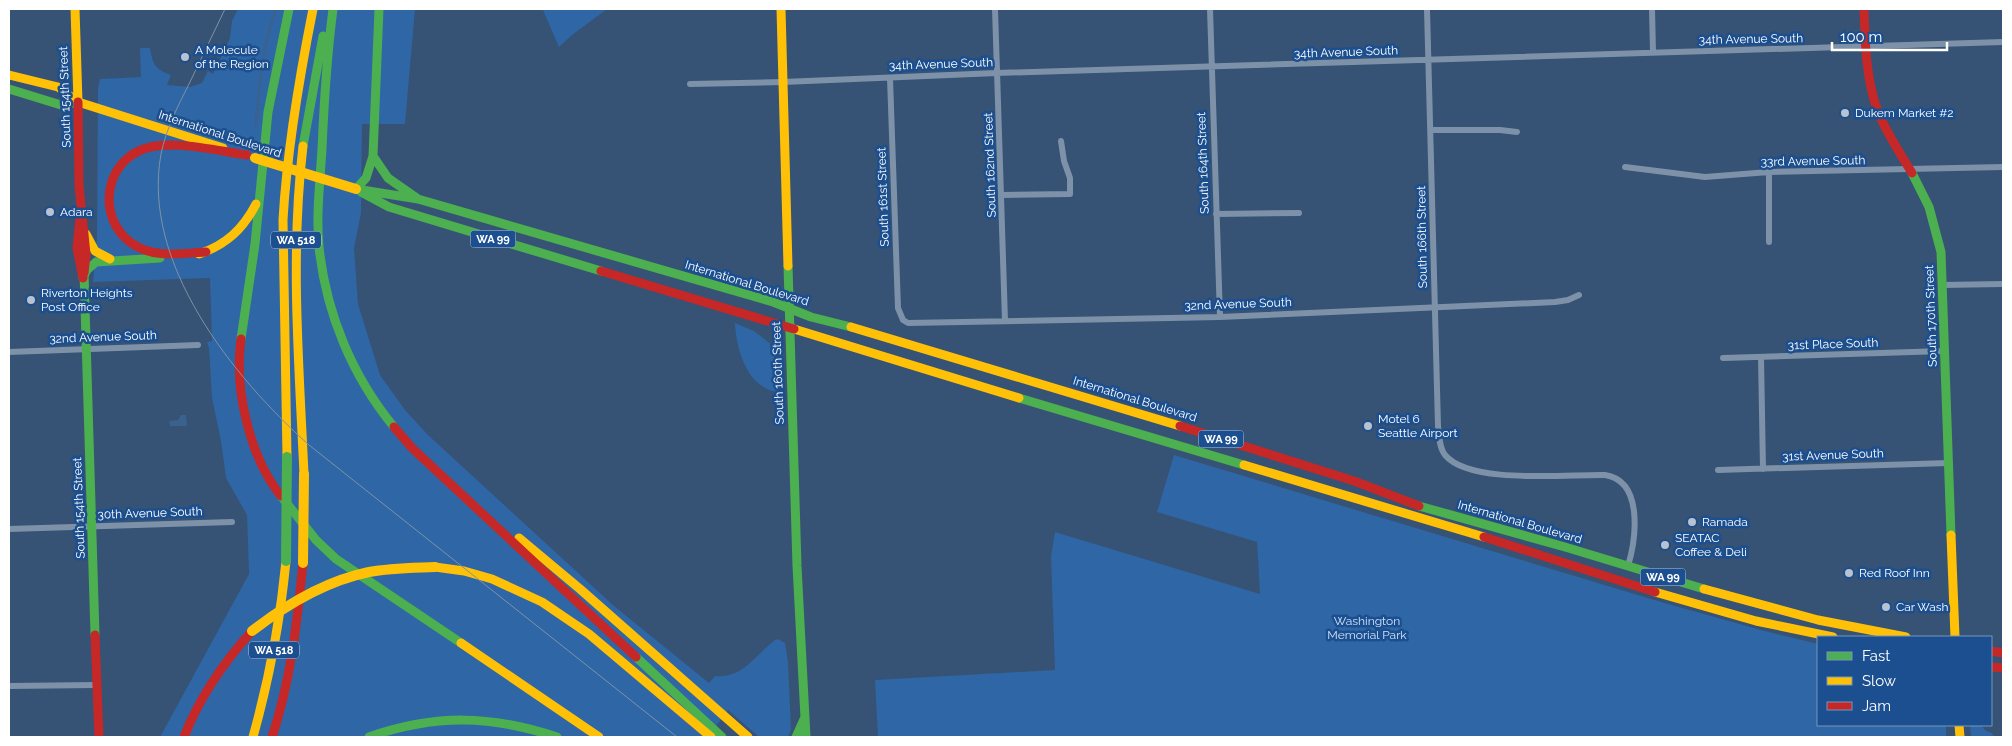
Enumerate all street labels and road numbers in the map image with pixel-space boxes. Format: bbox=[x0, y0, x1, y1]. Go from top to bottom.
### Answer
street label: 34th Avenue South bbox=[1699, 31, 1803, 47]
street label: 34th Avenue South bbox=[1294, 43, 1398, 61]
street label: South 154th Street bbox=[56, 46, 74, 148]
street label: 34th Avenue South bbox=[889, 55, 993, 73]
street label: International Boulevard bbox=[157, 107, 283, 161]
street label: South 162nd Street bbox=[981, 112, 999, 218]
street label: South 164th Street bbox=[1194, 112, 1212, 214]
street label: South 161st Street bbox=[874, 147, 892, 247]
street label: 33rd Avenue South bbox=[1761, 153, 1865, 169]
street label: South 166th Street bbox=[1414, 186, 1430, 288]
road number: WA 99 bbox=[470, 230, 516, 248]
road number: WA 518 bbox=[271, 232, 321, 248]
street label: International Boulevard bbox=[683, 258, 811, 308]
street label: South 170th Street bbox=[1922, 265, 1940, 367]
street label: 32nd Avenue South bbox=[1184, 295, 1292, 313]
street label: South 160th Street bbox=[769, 321, 787, 425]
street label: 32nd Avenue South bbox=[49, 328, 157, 346]
street label: 31st Place South bbox=[1787, 335, 1879, 353]
street label: International Boulevard bbox=[1071, 374, 1199, 424]
road number: WA 99 bbox=[1198, 430, 1244, 448]
street label: 31st Avenue South bbox=[1782, 446, 1884, 464]
street label: South 154th Street bbox=[70, 457, 88, 559]
street label: International Boulevard bbox=[1456, 498, 1584, 546]
street label: 30th Avenue South bbox=[97, 504, 203, 522]
road number: WA 99 bbox=[1640, 568, 1686, 586]
road number: WA 518 bbox=[249, 642, 299, 658]

